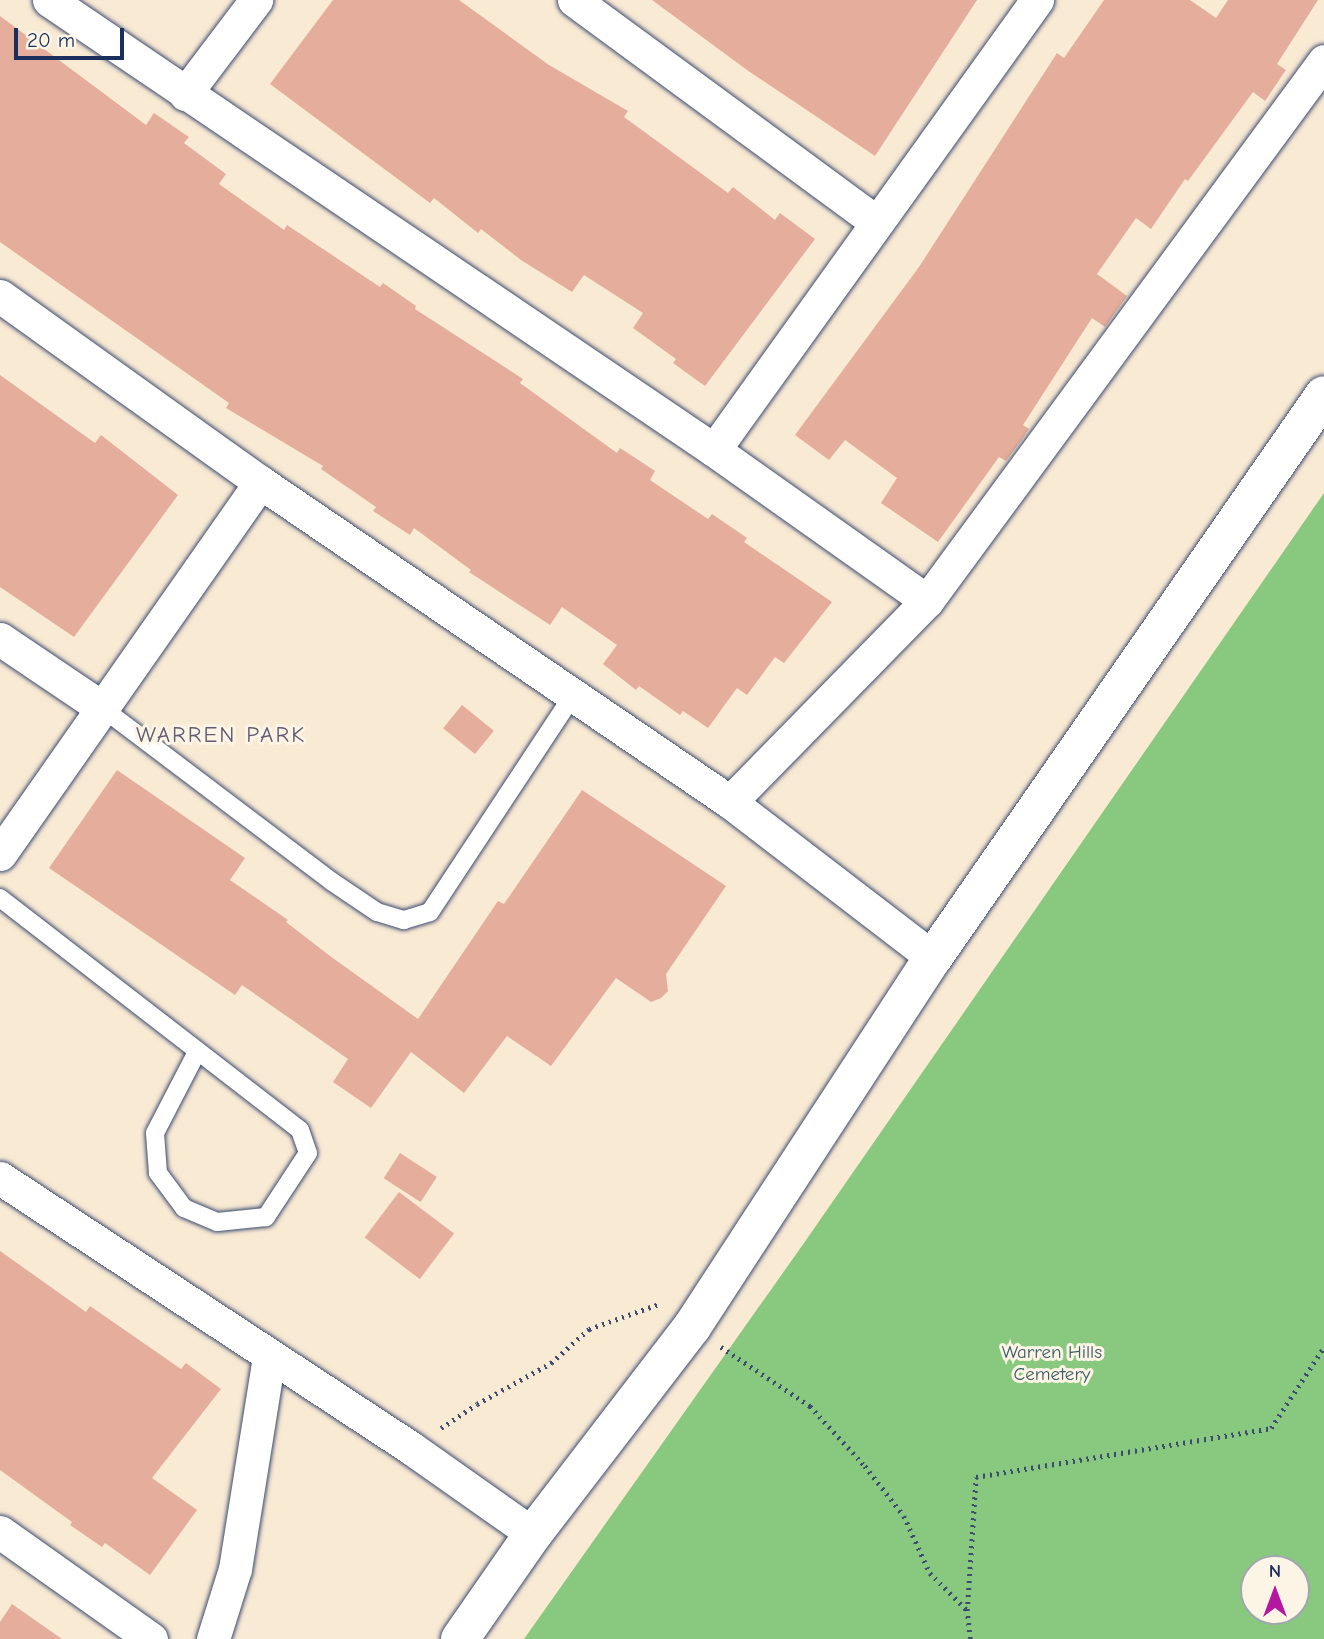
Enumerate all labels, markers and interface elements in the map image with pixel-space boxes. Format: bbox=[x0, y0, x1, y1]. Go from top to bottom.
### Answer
scale bar bbox=[18, 14, 128, 58]
text: 20 m bbox=[27, 28, 75, 52]
district label: WARREN PARK bbox=[137, 721, 305, 749]
park label: Warren Hills Cemetery bbox=[1002, 1342, 1102, 1386]
north arrow bbox=[1240, 1555, 1310, 1625]
text: N bbox=[1269, 1560, 1281, 1582]

